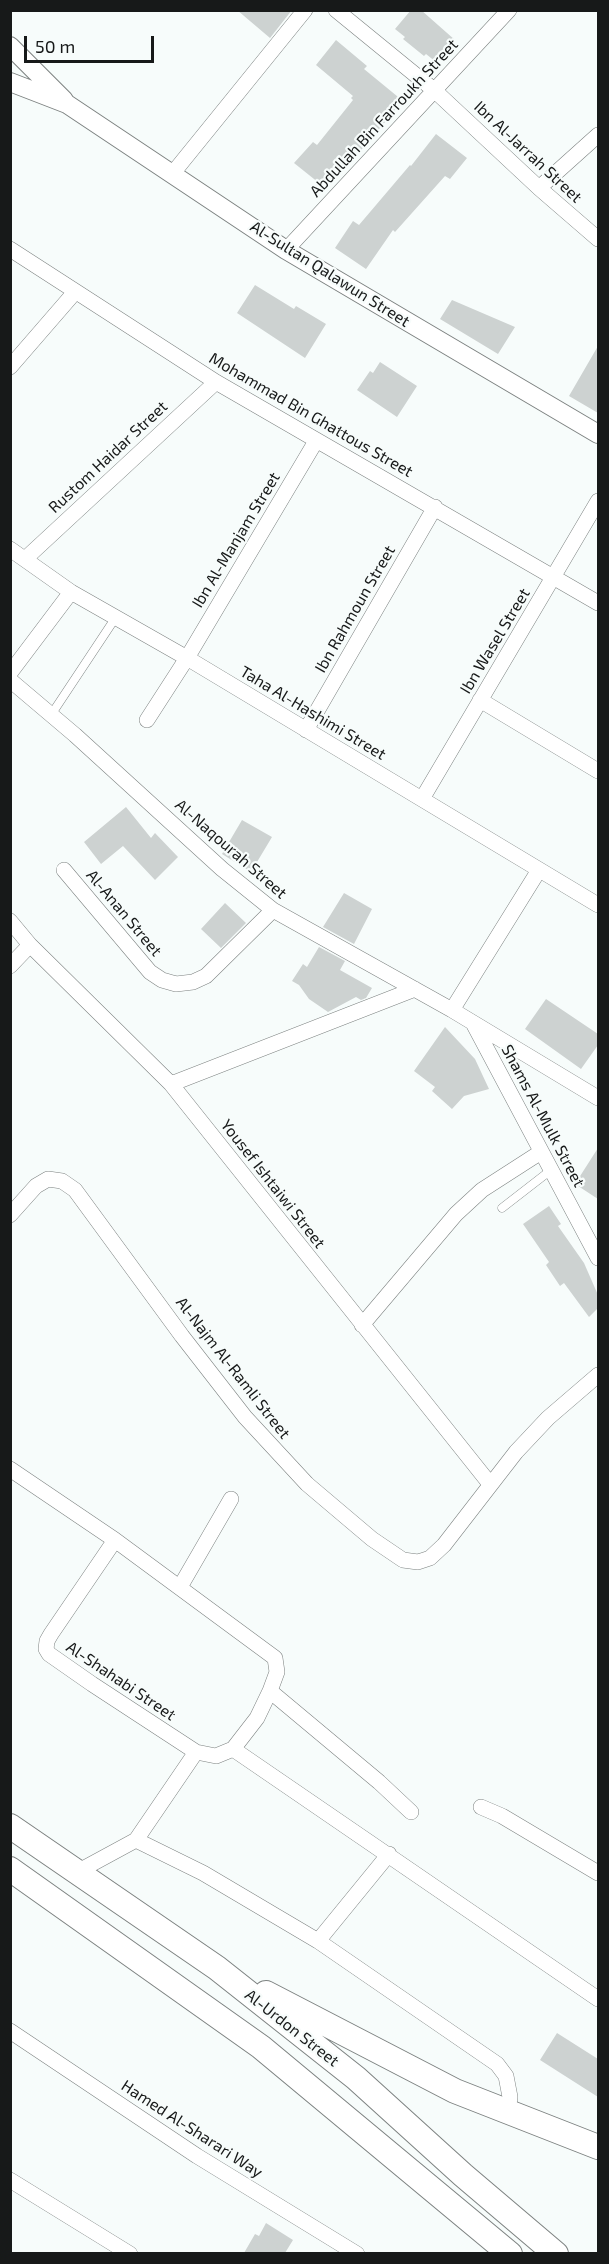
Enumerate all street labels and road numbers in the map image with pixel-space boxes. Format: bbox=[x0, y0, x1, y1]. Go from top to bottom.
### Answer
street label: Abdullah Bin Farroukh Street bbox=[306, 35, 462, 201]
street label: Ibn Al-Jarrah Street bbox=[470, 97, 586, 207]
street label: Al-Sultan Qalawun Street bbox=[247, 217, 413, 331]
street label: Mohammad Bin Ghattous Street bbox=[206, 349, 416, 481]
street label: Rustom Haidar Street bbox=[45, 397, 171, 517]
street label: Ibn Al-Manjam Street bbox=[188, 469, 284, 611]
street label: Ibn Rahmoun Street bbox=[311, 542, 399, 676]
street label: Ibn Wasel Street bbox=[456, 585, 534, 697]
street label: Taha Al-Hashimi Street bbox=[237, 662, 389, 764]
street label: Al-Naqourah Street bbox=[171, 795, 291, 903]
street label: Al-Anan Street bbox=[82, 866, 166, 960]
street label: Shams Al-Mulk Street bbox=[497, 1042, 589, 1190]
street label: Yousef Ishtaiwi Street bbox=[217, 1116, 329, 1252]
street label: Al-Najm Al-Ramli Street bbox=[172, 1293, 294, 1443]
street label: Al-Shahabi Street bbox=[63, 1637, 179, 1725]
street label: Al-Urdon Street bbox=[241, 1985, 343, 2071]
street label: Hamed Al-Sharari Way bbox=[118, 2076, 266, 2182]

